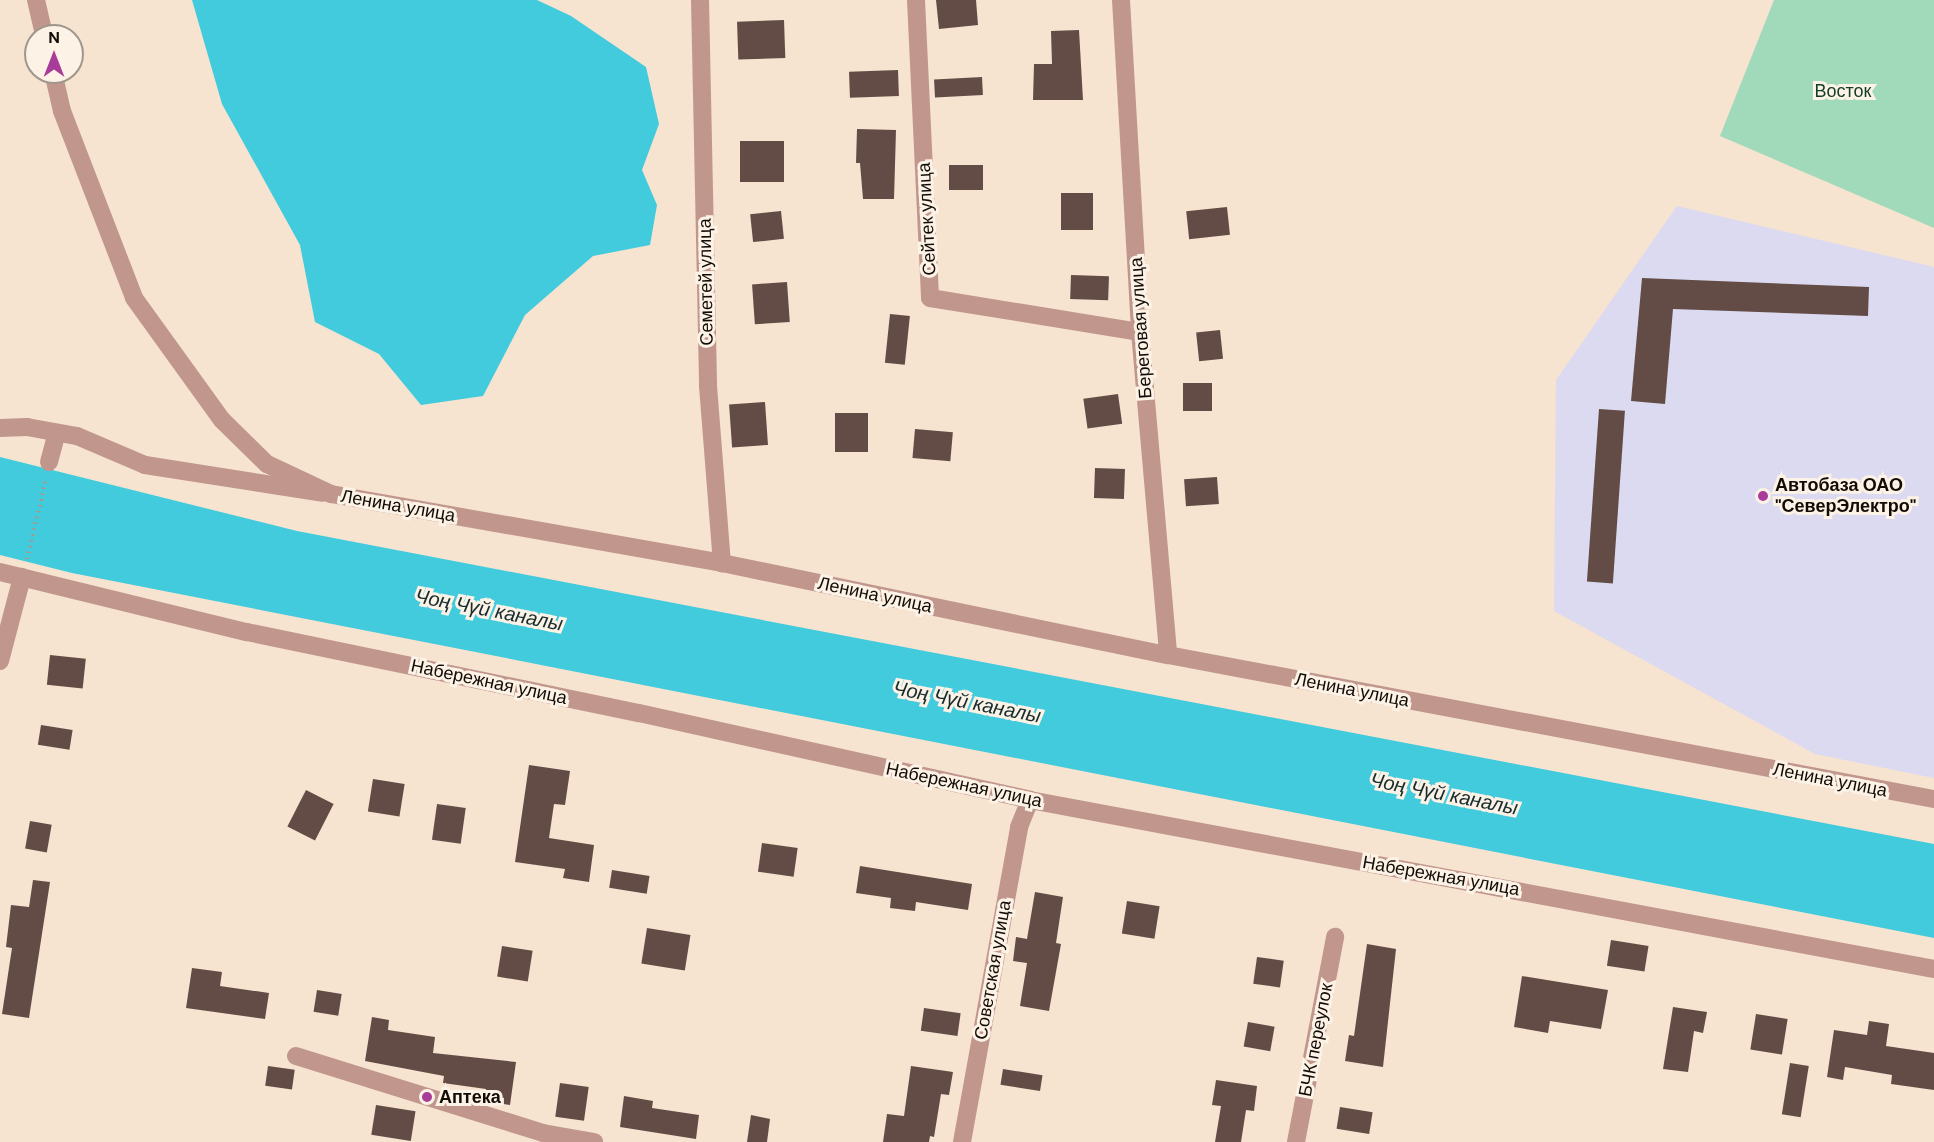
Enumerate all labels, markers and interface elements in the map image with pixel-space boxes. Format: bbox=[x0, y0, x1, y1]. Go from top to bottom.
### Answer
north arrow bbox=[24, 24, 84, 84]
text: N bbox=[48, 27, 60, 48]
park label: Восток bbox=[1815, 80, 1871, 102]
street label: Сейтек улица bbox=[913, 162, 941, 276]
street label: Семетей улица bbox=[694, 218, 718, 346]
street label: Береговая улица bbox=[1125, 257, 1157, 399]
place label: Автобаза ОАО "СеверЭлектро" bbox=[1775, 475, 1916, 518]
street label: Ленина улица bbox=[339, 485, 457, 527]
marker: Автобаза ОАО "СеверЭлектро" bbox=[1756, 489, 1770, 503]
street label: Ленина улица bbox=[816, 572, 934, 618]
water label: Чоң Чүй каналы bbox=[413, 584, 565, 636]
street label: Набережная улица bbox=[409, 655, 569, 709]
street label: Ленина улица bbox=[1293, 668, 1411, 712]
water label: Чоң Чүй каналы bbox=[891, 676, 1043, 728]
street label: Набережная улица bbox=[884, 758, 1044, 812]
street label: Ленина улица bbox=[1771, 758, 1889, 802]
water label: Чоң Чүй каналы bbox=[1368, 768, 1520, 820]
street label: Набережная улица bbox=[1361, 852, 1521, 900]
street label: Советская улица bbox=[970, 899, 1016, 1041]
street label: БЧК переулок bbox=[1294, 981, 1338, 1099]
place label: Аптека bbox=[439, 1086, 501, 1108]
marker: Аптека bbox=[420, 1090, 434, 1104]

